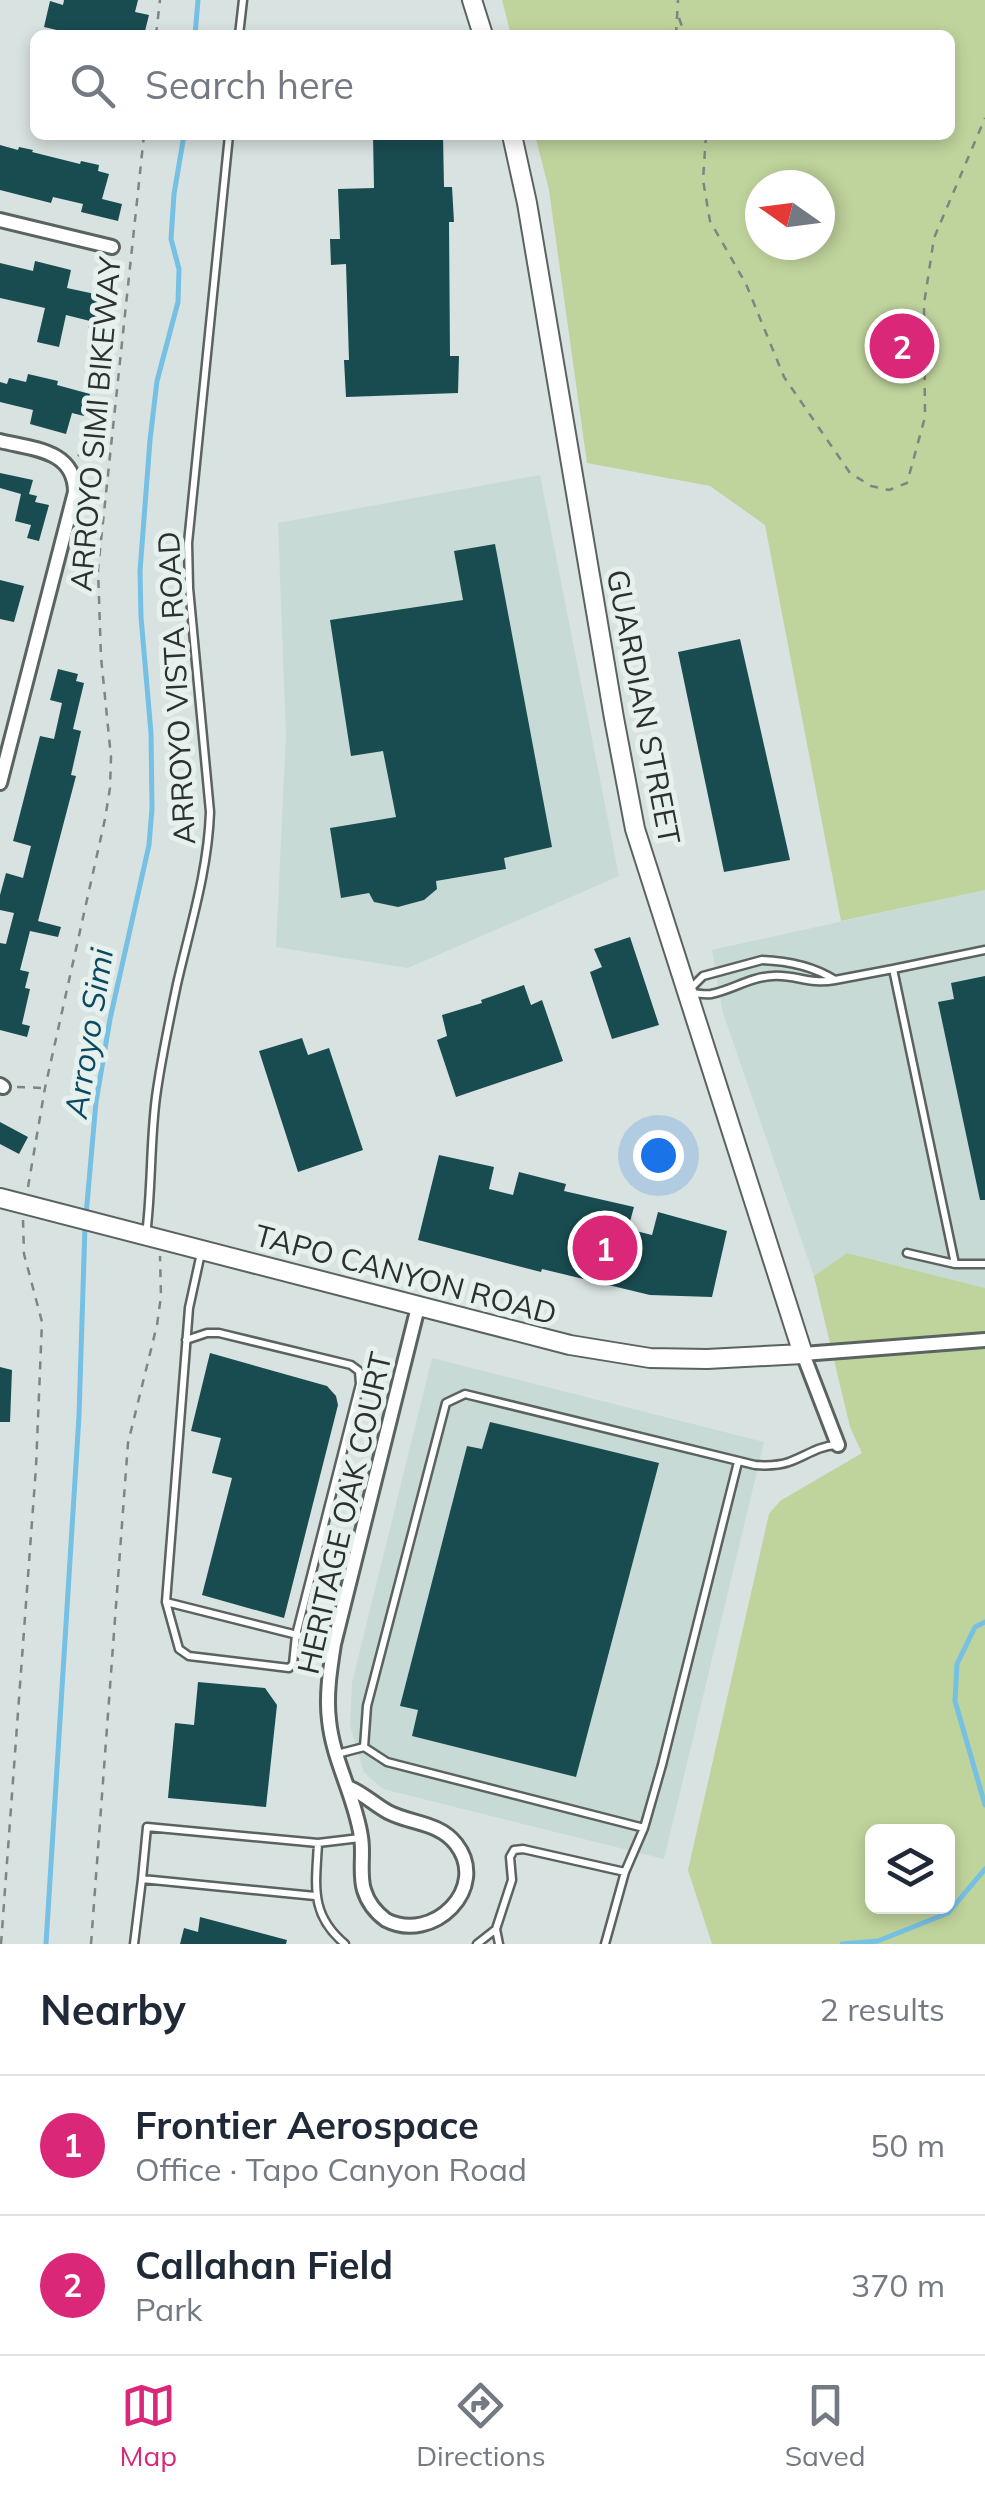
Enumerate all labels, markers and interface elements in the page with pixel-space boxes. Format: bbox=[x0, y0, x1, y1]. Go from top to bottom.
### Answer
search box bbox=[30, 30, 955, 140]
icon: search bbox=[65, 58, 120, 113]
text: Search here bbox=[145, 61, 354, 109]
north arrow bbox=[745, 170, 835, 260]
street label: ARROYO SIMI BIKEWAY bbox=[61, 254, 129, 593]
pin: 2 bbox=[870, 308, 934, 384]
street label: ARROYO VISTA ROAD bbox=[149, 530, 203, 846]
street label: GUARDIAN STREET bbox=[599, 566, 689, 848]
water label: Arroyo Simi bbox=[55, 945, 121, 1122]
your location bbox=[633, 1130, 684, 1181]
pin: 1 bbox=[572, 1210, 638, 1286]
street label: TAPO CANYON ROAD bbox=[251, 1215, 561, 1333]
street label: HERITAGE OAK COURT bbox=[288, 1348, 400, 1678]
map controls bbox=[865, 1824, 955, 1914]
button: layers bbox=[865, 1824, 955, 1914]
text: Nearby bbox=[40, 1983, 186, 2036]
text: 2 results bbox=[820, 1989, 945, 2029]
text: Frontier Aerospace bbox=[135, 2101, 479, 2149]
text: 1 bbox=[63, 2125, 82, 2165]
text: 50 m bbox=[870, 2125, 945, 2165]
text: Office · Tapo Canyon Road bbox=[135, 2149, 527, 2189]
text: Callahan Field bbox=[135, 2241, 393, 2289]
text: 2 bbox=[63, 2265, 82, 2305]
text: 370 m bbox=[851, 2265, 945, 2305]
text: Park bbox=[135, 2289, 202, 2329]
tab: Map bbox=[120, 2378, 177, 2473]
tab: Directions bbox=[416, 2378, 546, 2473]
tab: Saved bbox=[785, 2378, 865, 2473]

